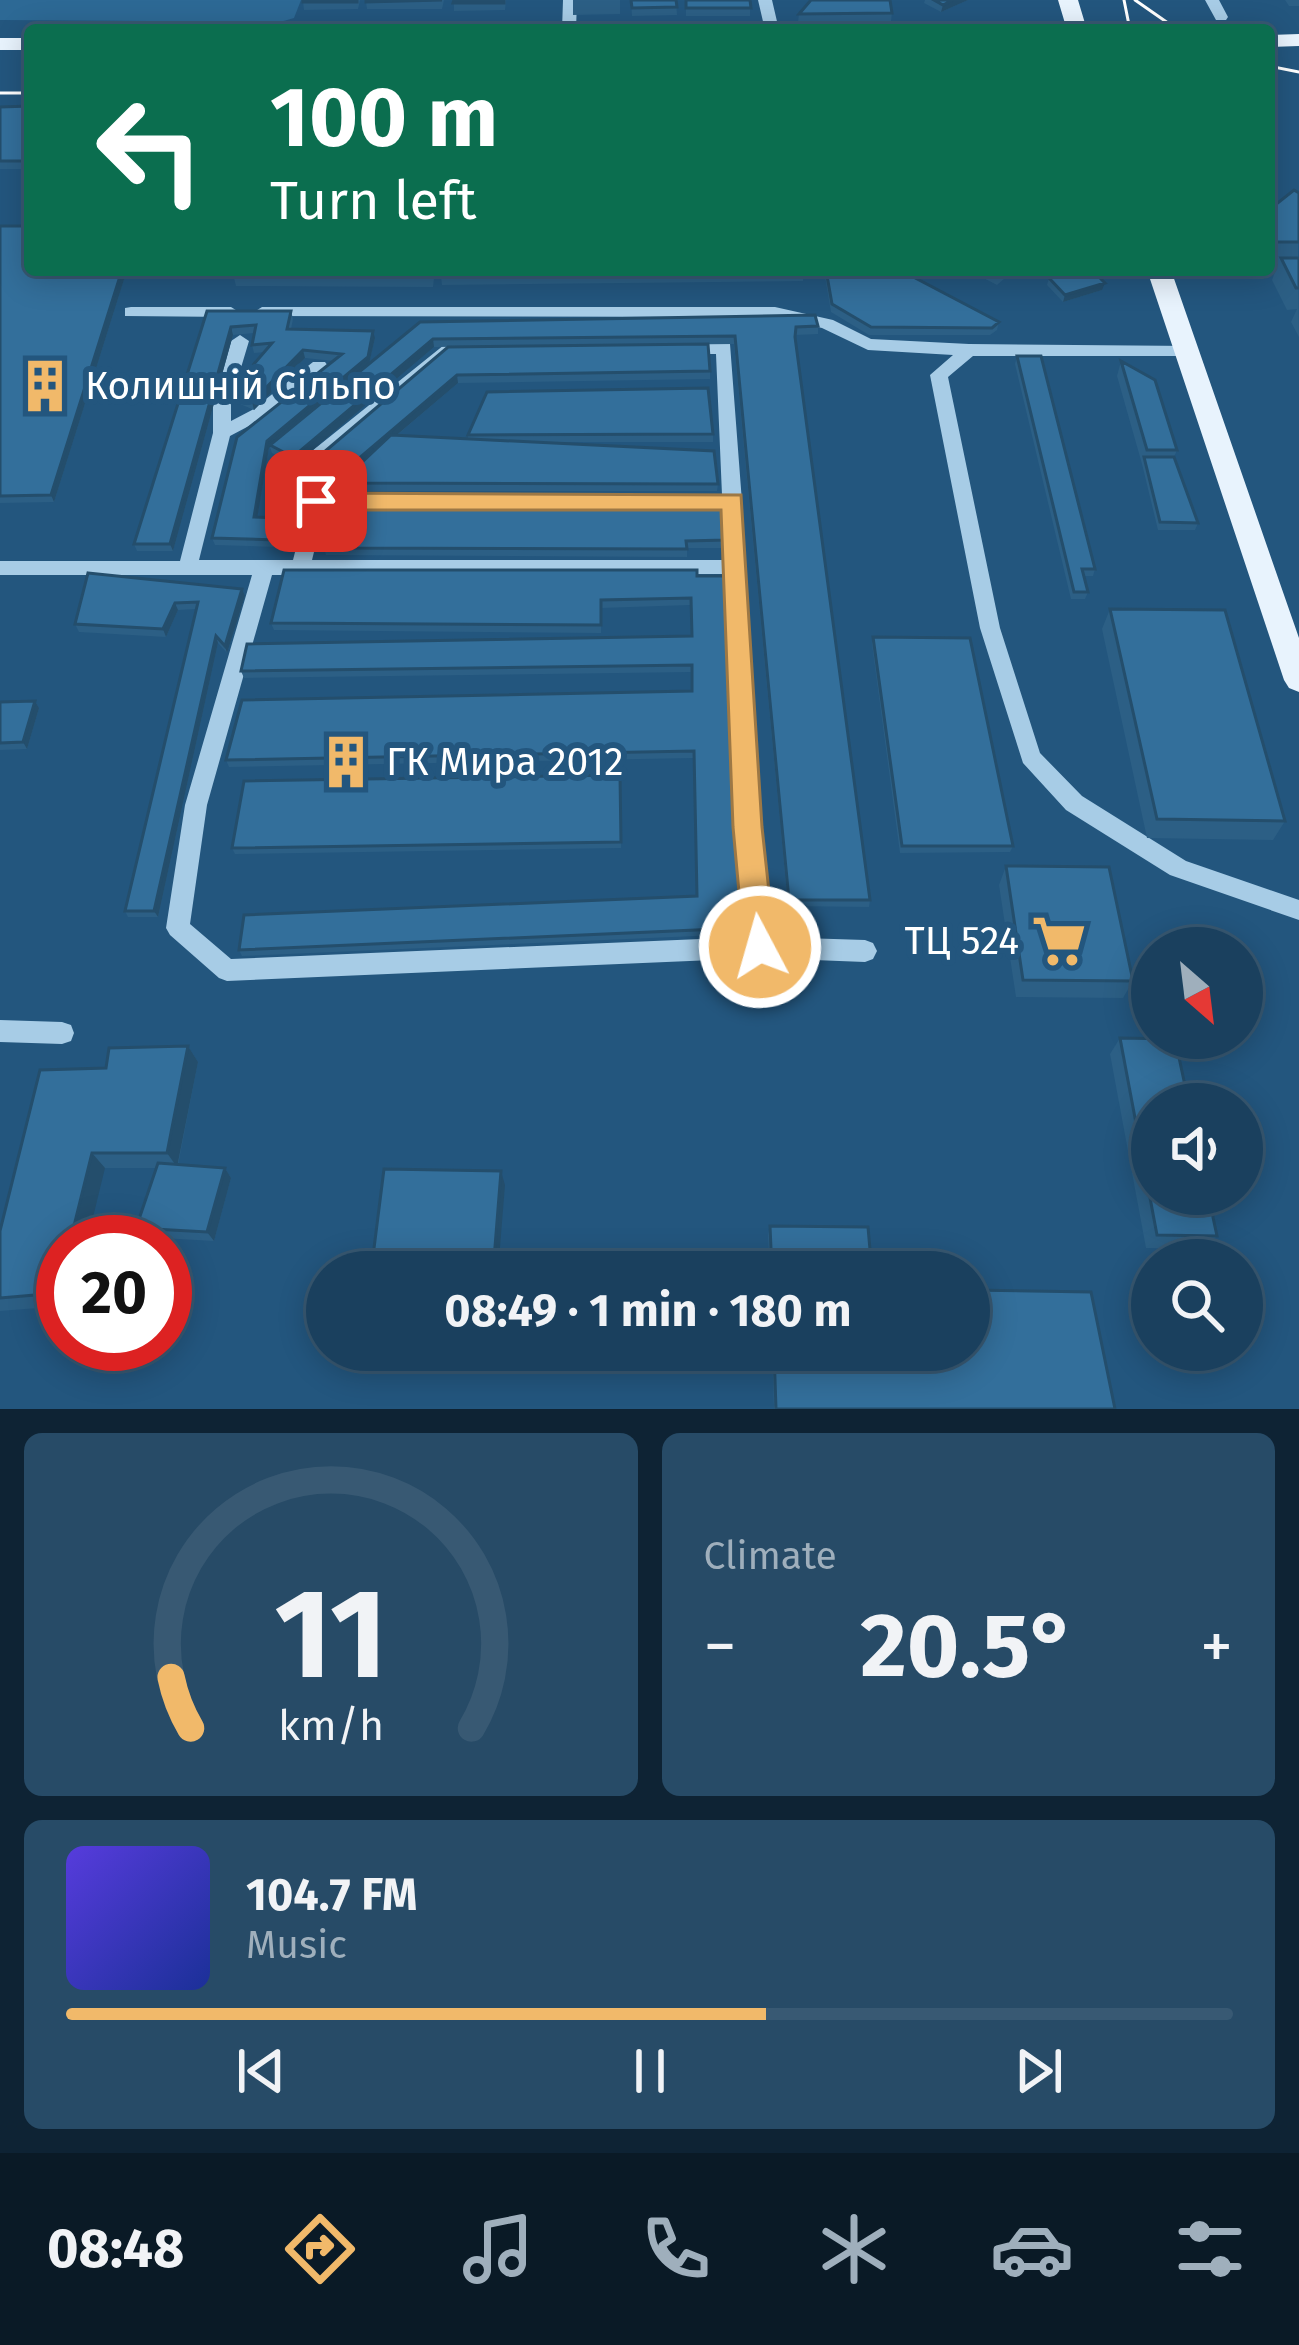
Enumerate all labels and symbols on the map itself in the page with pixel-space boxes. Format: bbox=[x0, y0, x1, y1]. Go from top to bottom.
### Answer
building icon: Колишній Сільпо bbox=[16, 357, 74, 415]
place label: Колишній Сільпо bbox=[85, 363, 396, 409]
pin bbox=[265, 450, 367, 552]
building icon: ГК Мира 2012 bbox=[317, 733, 375, 791]
place label: ГК Мира 2012 bbox=[386, 739, 623, 785]
position arrow bbox=[697, 884, 823, 1010]
supermarket icon: ТЦ 524 bbox=[1030, 912, 1088, 970]
place label: ТЦ 524 bbox=[904, 918, 1019, 964]
north arrow bbox=[1131, 927, 1263, 1059]
speed limit sign: 20 bbox=[36, 1215, 192, 1371]

